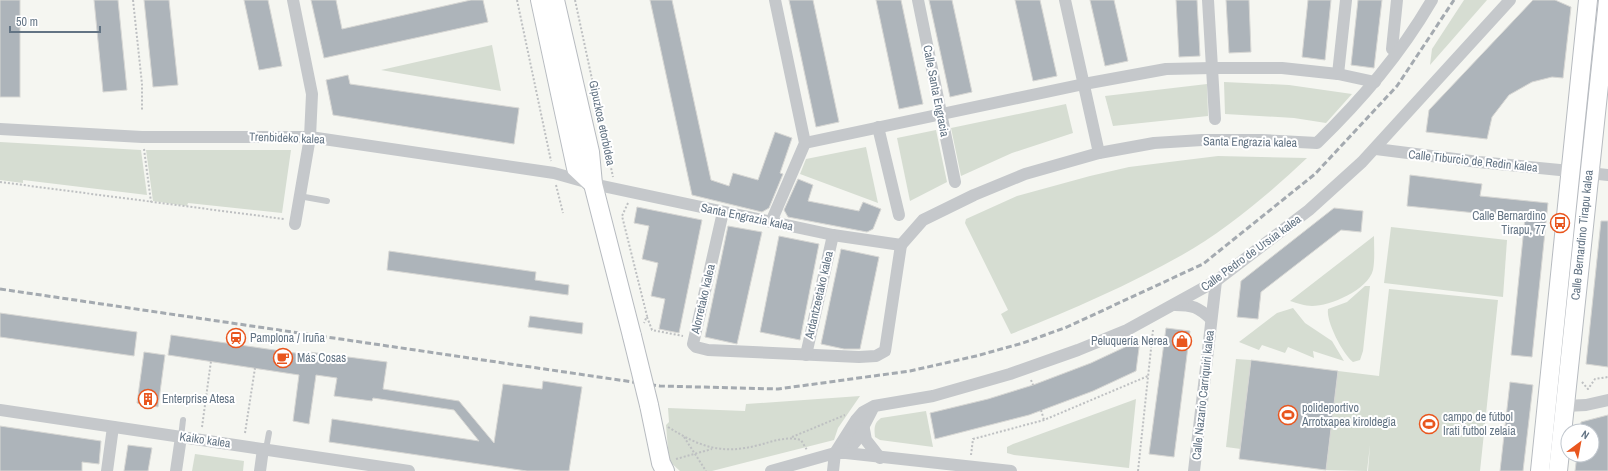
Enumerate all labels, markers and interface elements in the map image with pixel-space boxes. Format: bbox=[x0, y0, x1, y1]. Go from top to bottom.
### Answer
scale bar bbox=[10, 8, 100, 34]
text: 50 m bbox=[16, 14, 38, 30]
street label: Calle Santa Engracia bbox=[919, 44, 953, 139]
street label: Gipuzkoa etorbidea bbox=[585, 79, 619, 167]
street label: Trenbideko kalea bbox=[249, 129, 326, 147]
street label: Santa Engrazia kalea bbox=[1203, 133, 1298, 151]
street label: Calle Tiburcio de Redin kalea bbox=[1408, 146, 1539, 176]
street label: Calle Bernardino Tirapu kalea bbox=[1567, 169, 1597, 301]
street label: Santa Engrazia kalea bbox=[699, 199, 795, 235]
place label: Calle Bernardino Tirapu, 77 bbox=[1472, 208, 1547, 238]
street label: Calle Pedro de Ursúa kalea bbox=[1198, 211, 1305, 295]
bus stop icon: Calle Bernardino Tirapu, 77 bbox=[1549, 212, 1571, 234]
street label: Ardantzeetako kalea bbox=[801, 249, 837, 341]
street label: Alorretako kalea bbox=[687, 262, 719, 336]
station icon: Pamplona / Iruña bbox=[225, 327, 247, 349]
street label: Calle Nazario Carriquiri kalea bbox=[1188, 329, 1218, 461]
place label: Pamplona / Iruña bbox=[250, 330, 325, 346]
shop icon: Peluquería Nerea bbox=[1171, 330, 1193, 352]
place label: Peluquería Nerea bbox=[1091, 333, 1169, 349]
cafe icon: Más Cosas bbox=[272, 347, 294, 369]
place label: Más Cosas bbox=[297, 350, 346, 366]
building icon: Enterprise Atesa bbox=[137, 388, 159, 410]
place label: Enterprise Atesa bbox=[162, 391, 235, 407]
place label: polideportivo Arrotxapea kiroldegia bbox=[1301, 400, 1397, 430]
sports icon: polideportivo Arrotxapea kiroldegia bbox=[1277, 404, 1299, 426]
place label: campo de fútbol Irati futbol zelaia bbox=[1443, 409, 1516, 439]
sports icon: campo de fútbol Irati futbol zelaia bbox=[1418, 413, 1440, 435]
north arrow bbox=[1560, 423, 1600, 463]
text: N bbox=[1579, 427, 1592, 442]
street label: Kaiko kalea bbox=[178, 428, 232, 452]

